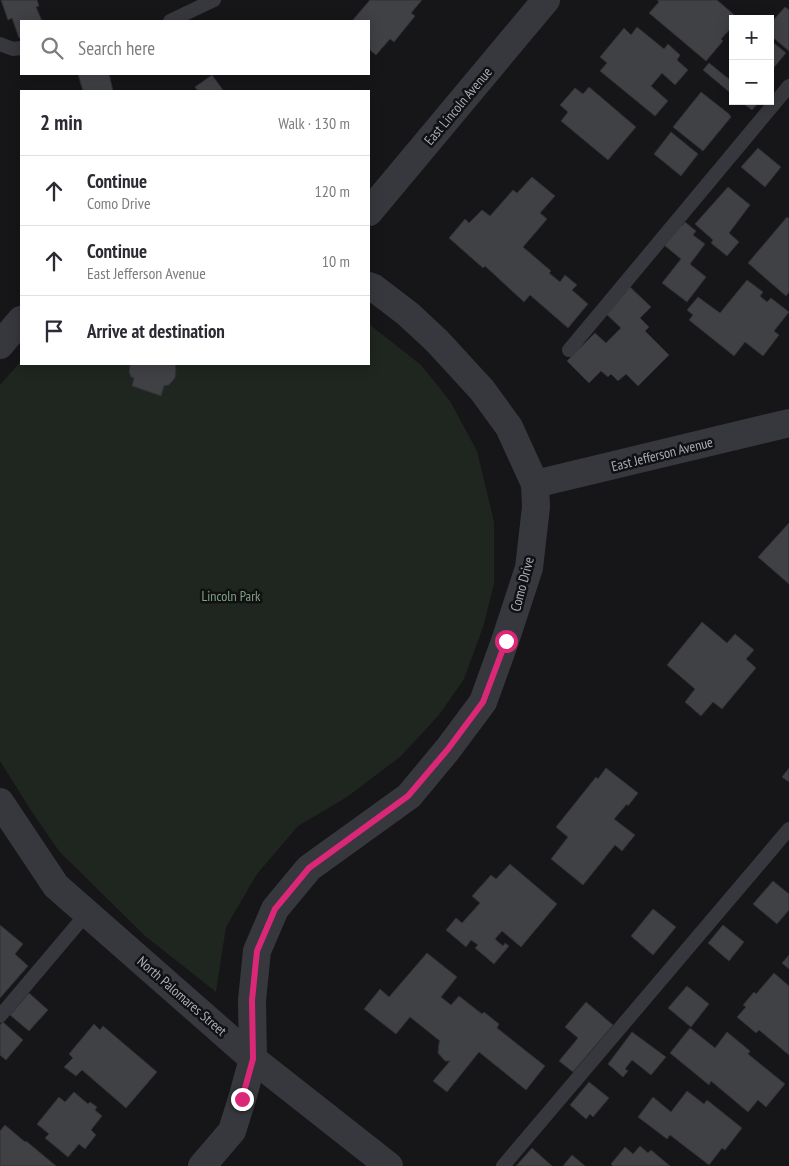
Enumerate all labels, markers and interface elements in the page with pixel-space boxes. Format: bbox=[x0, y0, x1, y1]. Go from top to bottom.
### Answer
map controls bbox=[729, 15, 774, 105]
button: + bbox=[729, 15, 774, 60]
search box bbox=[20, 20, 370, 75]
icon: search bbox=[38, 34, 66, 62]
text: Search here bbox=[78, 36, 155, 60]
button: − bbox=[729, 60, 774, 105]
street label: East Lincoln Avenue bbox=[420, 63, 496, 149]
text: 2 min bbox=[40, 109, 82, 136]
text: Walk · 130 m bbox=[278, 113, 350, 133]
text: Continue bbox=[87, 169, 147, 193]
icon: ahead bbox=[40, 177, 68, 205]
text: 120 m bbox=[315, 181, 350, 201]
text: Como Drive bbox=[87, 193, 151, 213]
text: Continue bbox=[87, 239, 147, 263]
icon: ahead bbox=[40, 247, 68, 275]
text: 10 m bbox=[322, 251, 350, 271]
text: East Jefferson Avenue bbox=[87, 263, 206, 283]
icon: arrive bbox=[40, 317, 68, 345]
text: Arrive at destination bbox=[87, 319, 225, 343]
street label: East Jefferson Avenue bbox=[609, 433, 715, 475]
street label: Como Drive bbox=[506, 555, 538, 613]
park label: Lincoln Park bbox=[202, 587, 261, 605]
route start bbox=[495, 630, 518, 653]
street label: North Palomares Street bbox=[134, 952, 231, 1040]
route end bbox=[231, 1088, 254, 1111]

